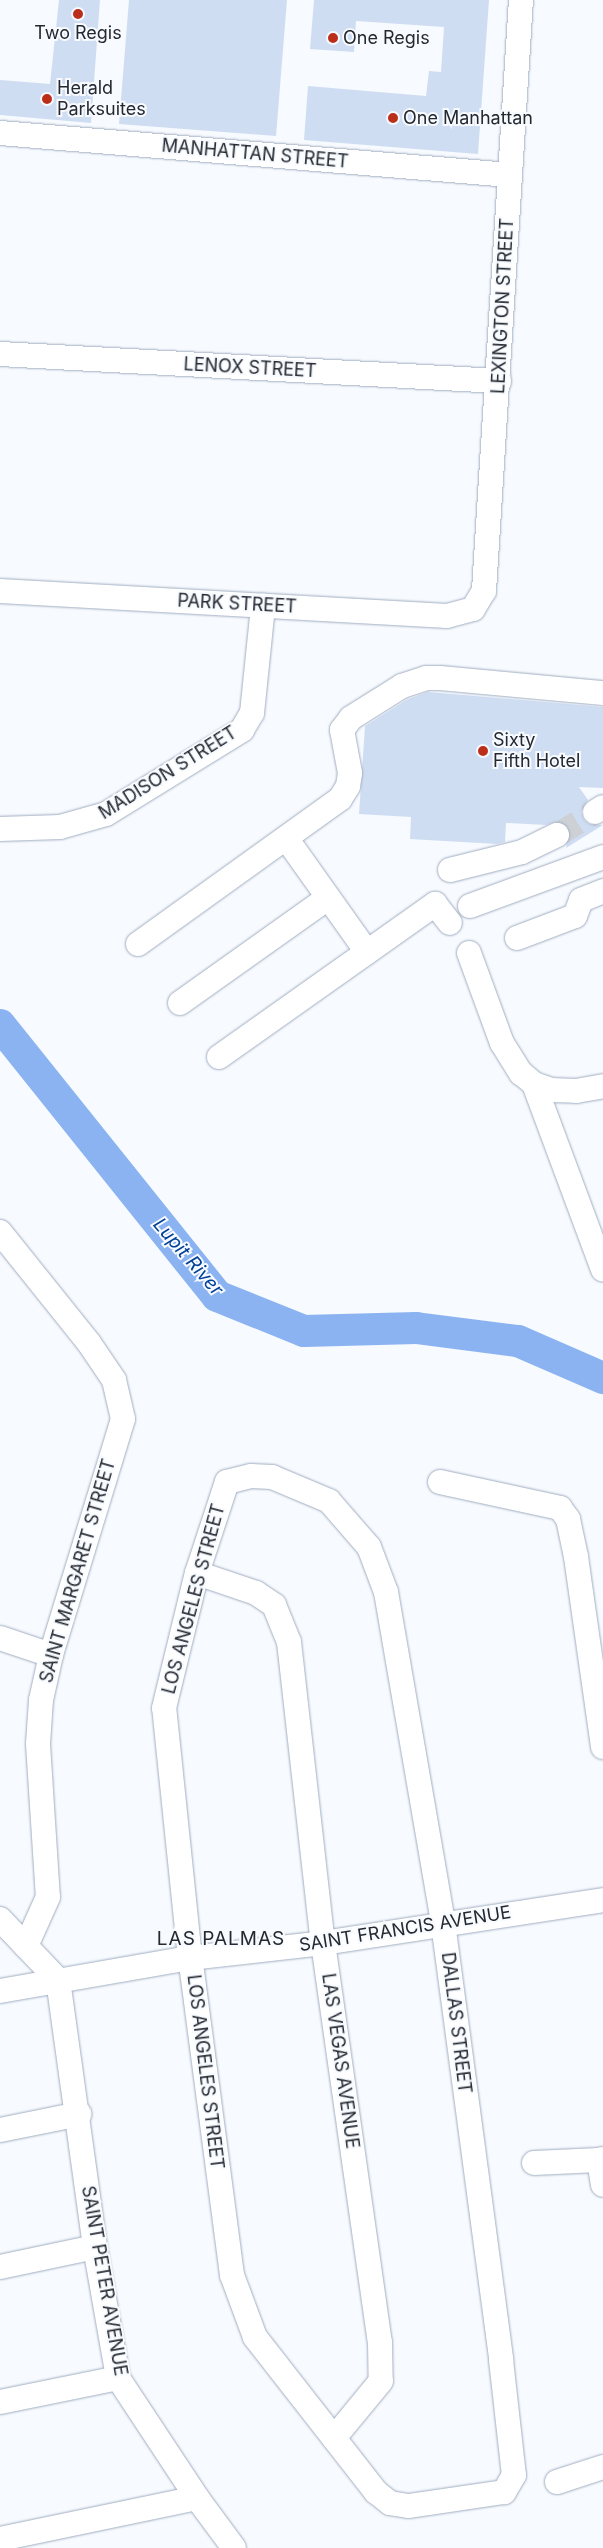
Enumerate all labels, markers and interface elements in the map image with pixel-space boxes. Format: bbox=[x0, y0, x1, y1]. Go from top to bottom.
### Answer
marker: Two Regis bbox=[72, 8, 84, 20]
place label: Two Regis bbox=[34, 22, 122, 44]
place label: One Regis bbox=[343, 27, 430, 49]
marker: One Regis bbox=[327, 32, 339, 44]
place label: Herald Parksuites bbox=[57, 78, 146, 120]
marker: Herald Parksuites bbox=[41, 93, 53, 105]
place label: One Manhattan bbox=[403, 107, 533, 129]
marker: One Manhattan bbox=[387, 112, 399, 124]
street label: MANHATTAN STREET bbox=[161, 135, 349, 173]
street label: LEXINGTON STREET bbox=[488, 218, 518, 394]
street label: LENOX STREET bbox=[183, 354, 317, 382]
street label: PARK STREET bbox=[177, 590, 297, 618]
street label: MADISON STREET bbox=[95, 722, 241, 824]
place label: Sixty Fifth Hotel bbox=[493, 730, 580, 772]
marker: Sixty Fifth Hotel bbox=[477, 745, 489, 757]
water label: Lupit River bbox=[148, 1214, 228, 1300]
street label: SAINT MARGARET STREET bbox=[36, 1457, 120, 1685]
street label: LOS ANGELES STREET bbox=[158, 1502, 230, 1696]
street label: SAINT FRANCIS AVENUE bbox=[298, 1902, 512, 1956]
district label: LAS PALMAS bbox=[156, 1928, 286, 1950]
street label: DALLAS STREET bbox=[437, 1951, 475, 2095]
street label: LAS VEGAS AVENUE bbox=[317, 1972, 363, 2150]
street label: LOS ANGELES STREET bbox=[182, 1973, 228, 2171]
street label: SAINT PETER AVENUE bbox=[77, 2184, 131, 2378]

